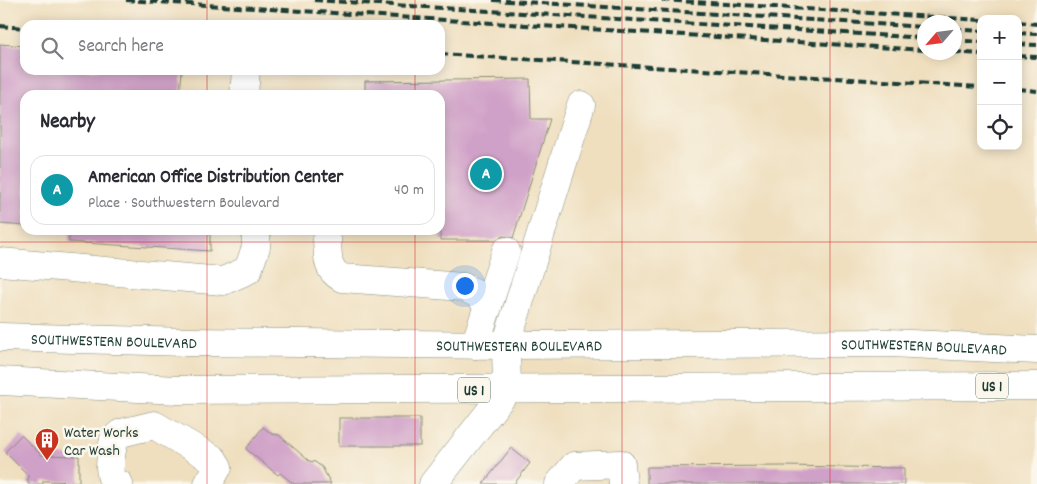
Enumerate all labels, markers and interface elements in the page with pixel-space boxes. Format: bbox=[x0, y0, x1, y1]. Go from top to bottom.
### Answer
north arrow bbox=[917, 15, 962, 60]
map controls bbox=[977, 15, 1022, 150]
button: + bbox=[977, 15, 1022, 60]
search box bbox=[20, 20, 445, 75]
icon: search bbox=[38, 34, 66, 62]
text: Search here bbox=[78, 34, 164, 61]
button: − bbox=[977, 60, 1022, 105]
button: locate bbox=[977, 105, 1022, 150]
text: Nearby bbox=[40, 108, 95, 138]
pin: A bbox=[470, 155, 502, 193]
text: American Office Distribution Center bbox=[88, 165, 343, 192]
text: A bbox=[53, 179, 61, 202]
text: 40 m bbox=[394, 179, 424, 202]
text: Place · Southwestern Boulevard bbox=[88, 192, 279, 215]
your location bbox=[452, 273, 478, 299]
street label: SOUTHWESTERN BOULEVARD bbox=[31, 329, 197, 356]
street label: SOUTHWESTERN BOULEVARD bbox=[841, 334, 1007, 363]
street label: SOUTHWESTERN BOULEVARD bbox=[436, 335, 602, 359]
road number: US 1 bbox=[976, 374, 1008, 398]
road number: US 1 bbox=[458, 378, 490, 402]
place label: Water Works Car Wash bbox=[64, 422, 139, 463]
building icon: Water Works Car Wash bbox=[34, 427, 60, 461]

